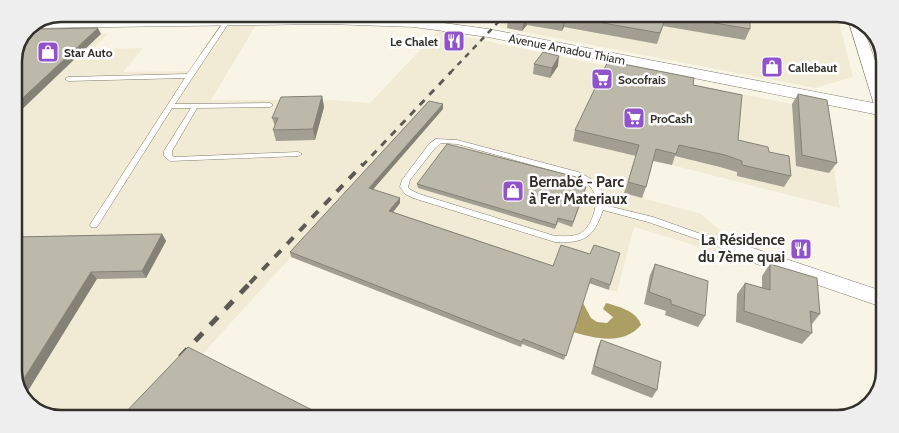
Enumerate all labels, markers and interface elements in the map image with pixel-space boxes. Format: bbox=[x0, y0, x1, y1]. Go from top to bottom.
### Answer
restaurant icon: Le Chalet bbox=[442, 29, 466, 53]
street label: Avenue Amadou Thiam bbox=[507, 30, 627, 68]
place label: Le Chalet bbox=[390, 34, 438, 49]
shop icon: Star Auto bbox=[36, 40, 60, 64]
place label: Star Auto bbox=[64, 45, 113, 60]
shop icon: Callebaut bbox=[760, 55, 784, 79]
place label: Callebaut bbox=[788, 60, 837, 75]
supermarket icon: Socofrais bbox=[590, 67, 614, 91]
place label: Socofrais bbox=[618, 72, 666, 87]
supermarket icon: ProCash bbox=[622, 106, 646, 130]
place label: ProCash bbox=[650, 111, 693, 126]
place label: Bernabé - Parc à Fer Materiaux bbox=[529, 173, 628, 208]
shop icon: Bernabé - Parc à Fer Materiaux bbox=[501, 179, 525, 203]
place label: La Résidence du 7ème quai bbox=[698, 231, 785, 266]
restaurant icon: La Résidence du 7ème quai bbox=[789, 237, 813, 261]

